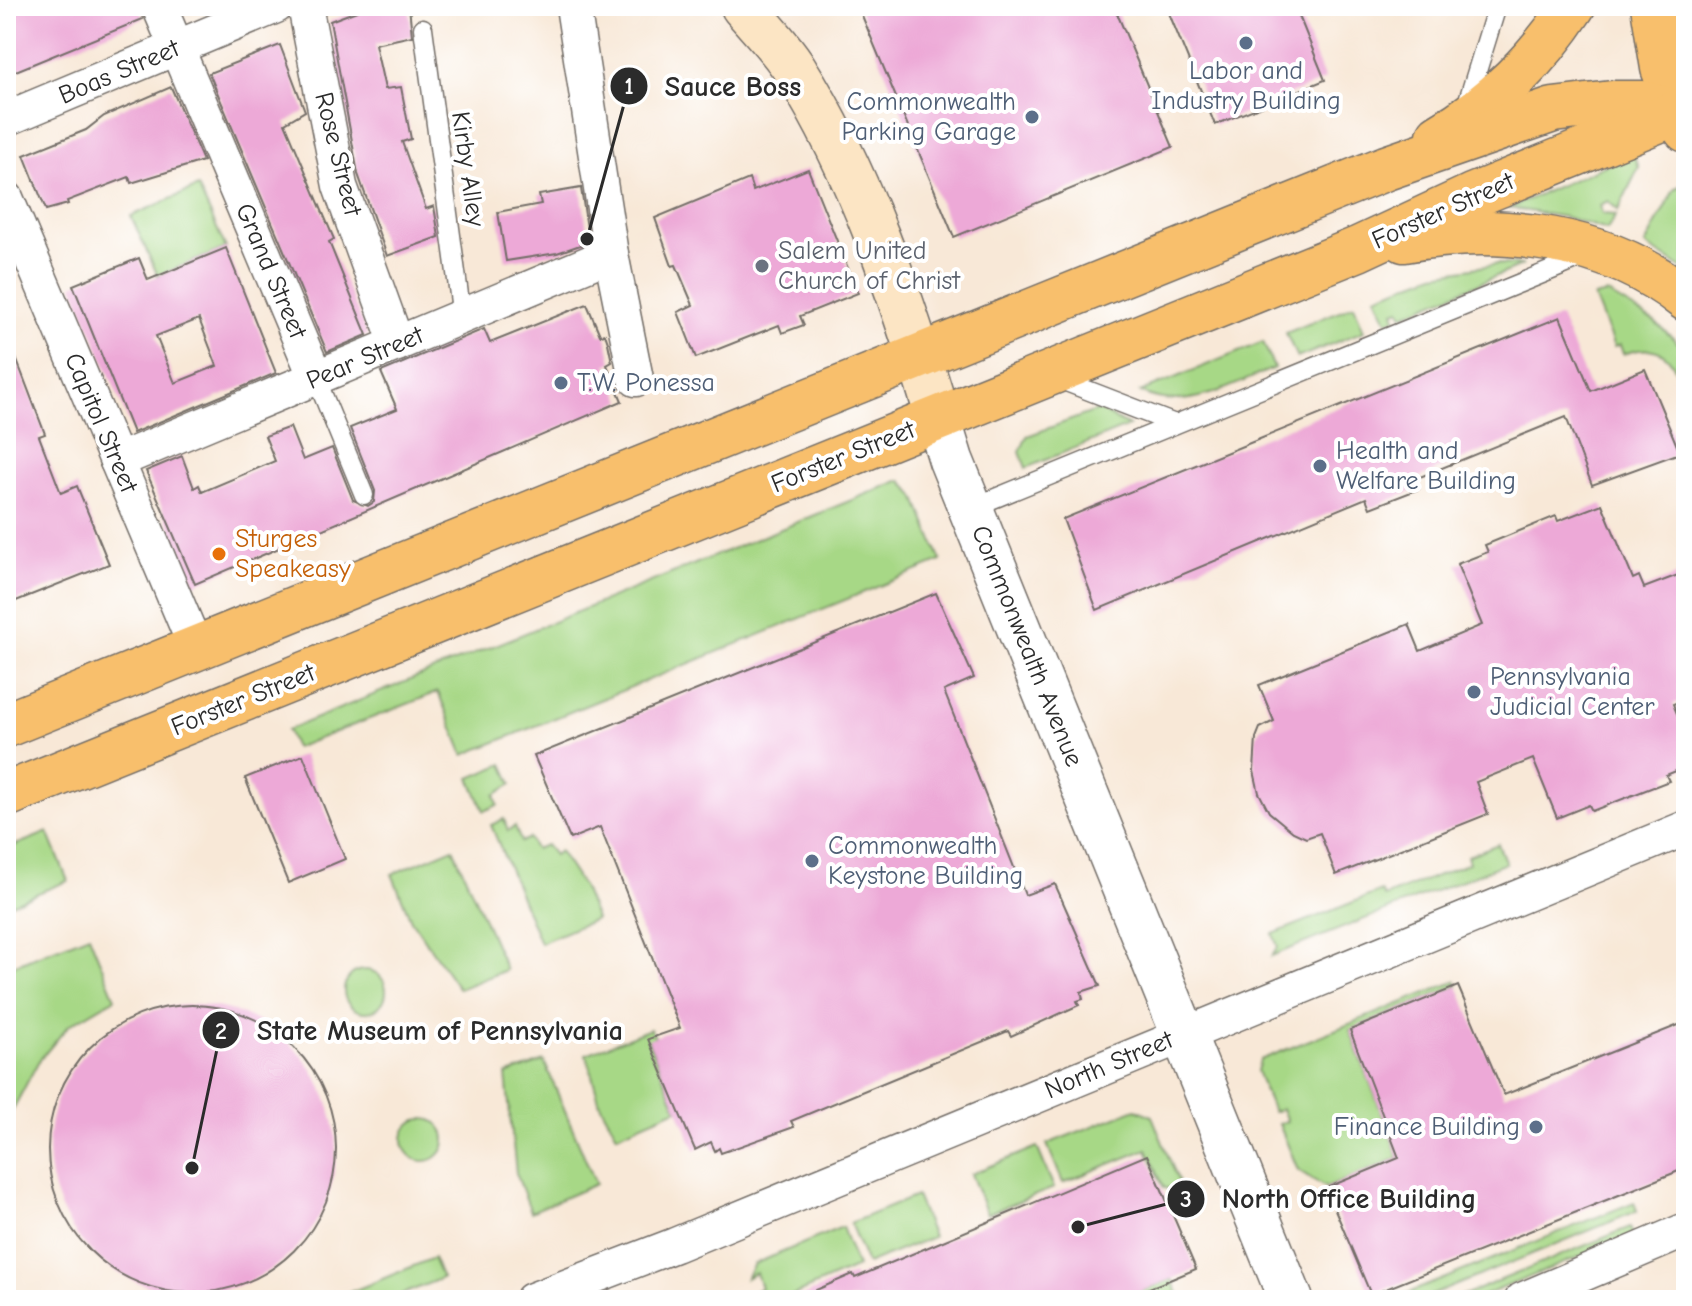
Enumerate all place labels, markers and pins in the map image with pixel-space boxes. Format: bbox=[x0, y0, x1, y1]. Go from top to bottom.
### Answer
marker: Labor and Industry Building bbox=[1237, 34, 1255, 52]
place label: Labor and Industry Building bbox=[1151, 56, 1341, 116]
callout: Sauce Boss bbox=[609, 60, 817, 112]
place label: Commonwealth Parking Garage bbox=[841, 87, 1016, 147]
marker: Commonwealth Parking Garage bbox=[1023, 108, 1041, 126]
place label: Salem United Church of Christ bbox=[778, 236, 961, 296]
marker: Salem United Church of Christ bbox=[753, 257, 771, 275]
place label: T.W. Ponessa bbox=[577, 368, 715, 398]
marker: T.W. Ponessa bbox=[552, 374, 570, 392]
place label: Health and Welfare Building bbox=[1336, 436, 1516, 496]
marker: Health and Welfare Building bbox=[1311, 457, 1329, 475]
place label: Sturges Speakeasy bbox=[235, 524, 351, 584]
marker: Sturges Speakeasy bbox=[210, 545, 228, 563]
place label: Pennsylvania Judicial Center bbox=[1490, 662, 1655, 722]
marker: Pennsylvania Judicial Center bbox=[1465, 683, 1483, 701]
place label: Commonwealth Keystone Building bbox=[828, 831, 1023, 891]
marker: Commonwealth Keystone Building bbox=[803, 852, 821, 870]
callout: State Museum of Pennsylvania bbox=[201, 1004, 638, 1056]
place label: Finance Building bbox=[1334, 1112, 1520, 1142]
marker: Finance Building bbox=[1527, 1118, 1545, 1136]
callout: North Office Building bbox=[1166, 1173, 1492, 1225]

